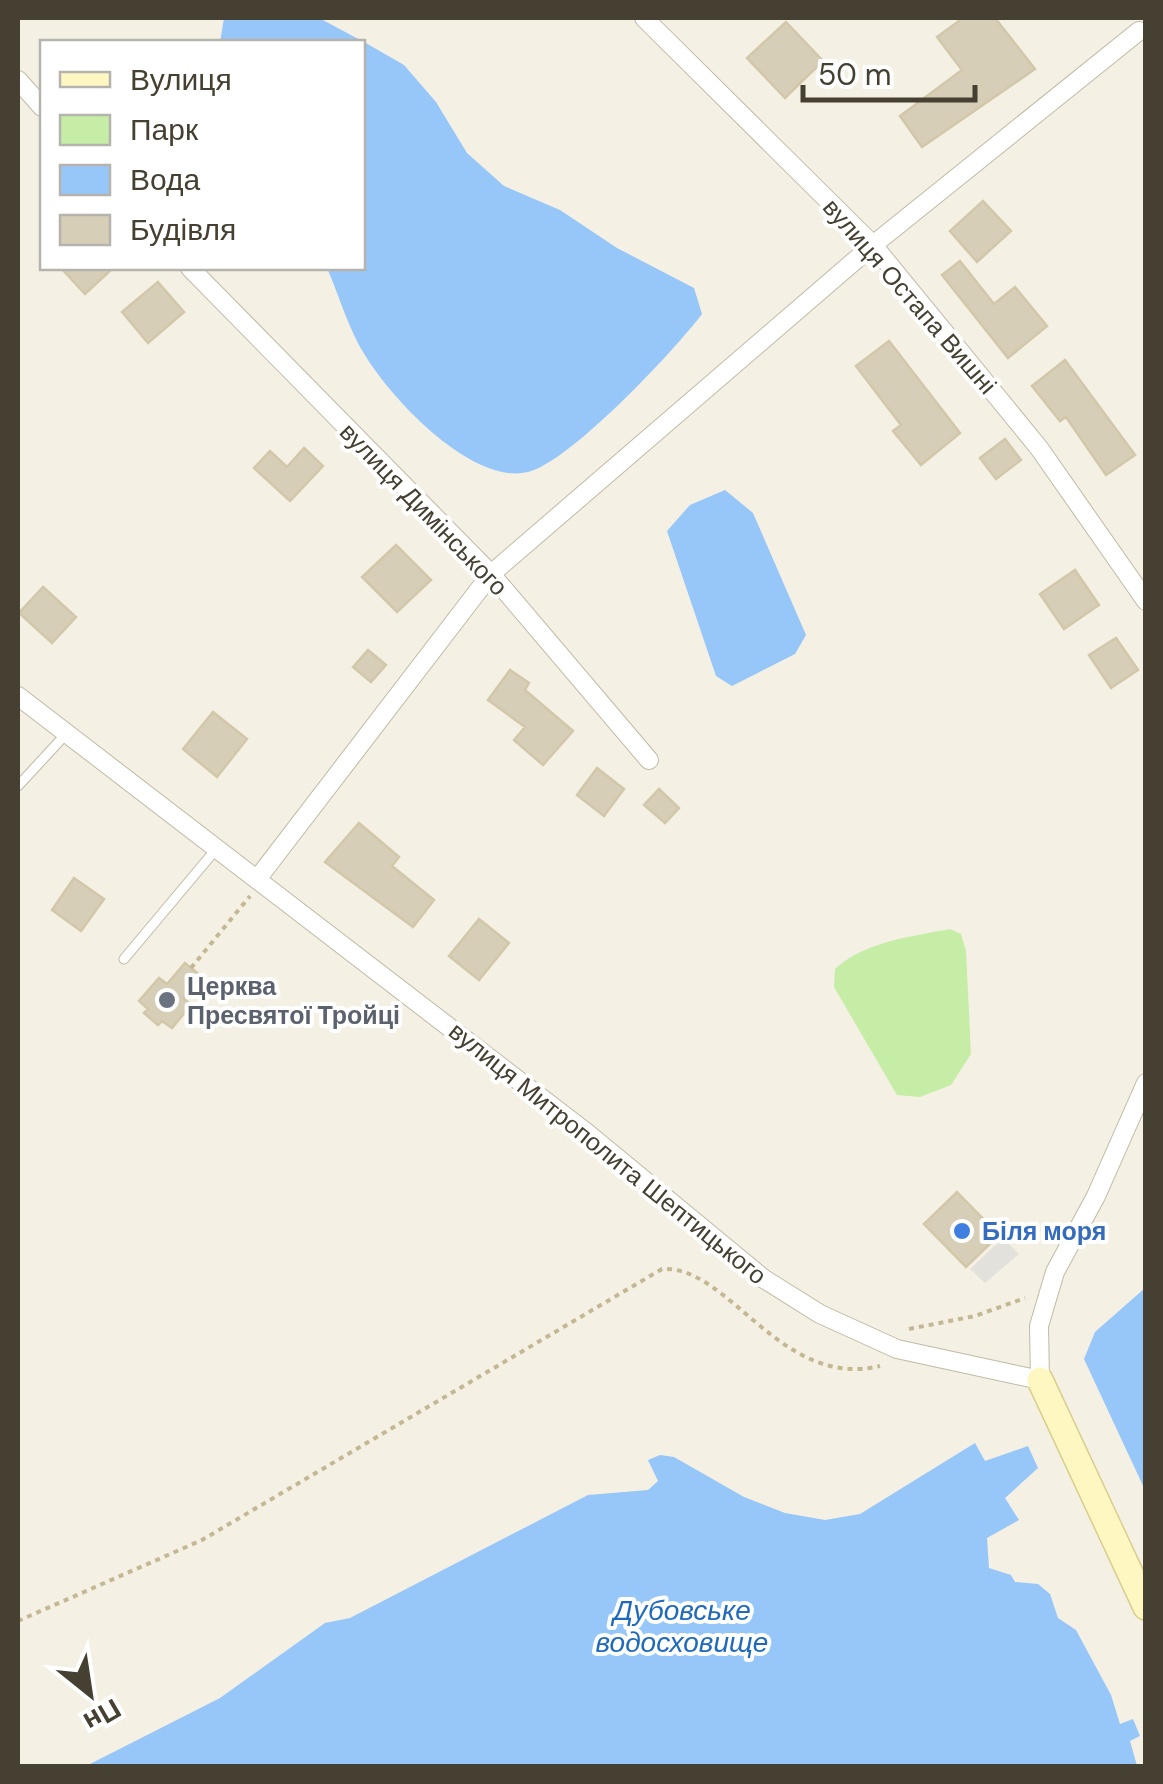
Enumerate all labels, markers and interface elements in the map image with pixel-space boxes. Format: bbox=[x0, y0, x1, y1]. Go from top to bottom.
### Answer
legend bbox=[40, 40, 365, 270]
scale bar bbox=[803, 40, 976, 102]
text: 50 m bbox=[818, 55, 892, 94]
text: Вулиця bbox=[130, 60, 232, 99]
text: Парк bbox=[130, 110, 199, 149]
text: Вода bbox=[130, 160, 201, 199]
street label: вулиця Остапа Вишні bbox=[816, 192, 1004, 401]
text: Будівля bbox=[130, 210, 236, 249]
street label: вулиця Димінського bbox=[332, 416, 515, 603]
place label: Церква Пресвятої Тройці bbox=[187, 970, 400, 1032]
marker: Церква Пресвятої Тройці bbox=[156, 989, 178, 1011]
street label: вулиця Митрополита Шептицького bbox=[442, 1015, 773, 1292]
place label: Біля моря bbox=[982, 1215, 1106, 1248]
marker: Біля моря bbox=[951, 1220, 973, 1242]
water label: Дубовське водосховище bbox=[596, 1592, 768, 1661]
north arrow bbox=[40, 1644, 140, 1744]
text: Пн bbox=[77, 1690, 128, 1741]

